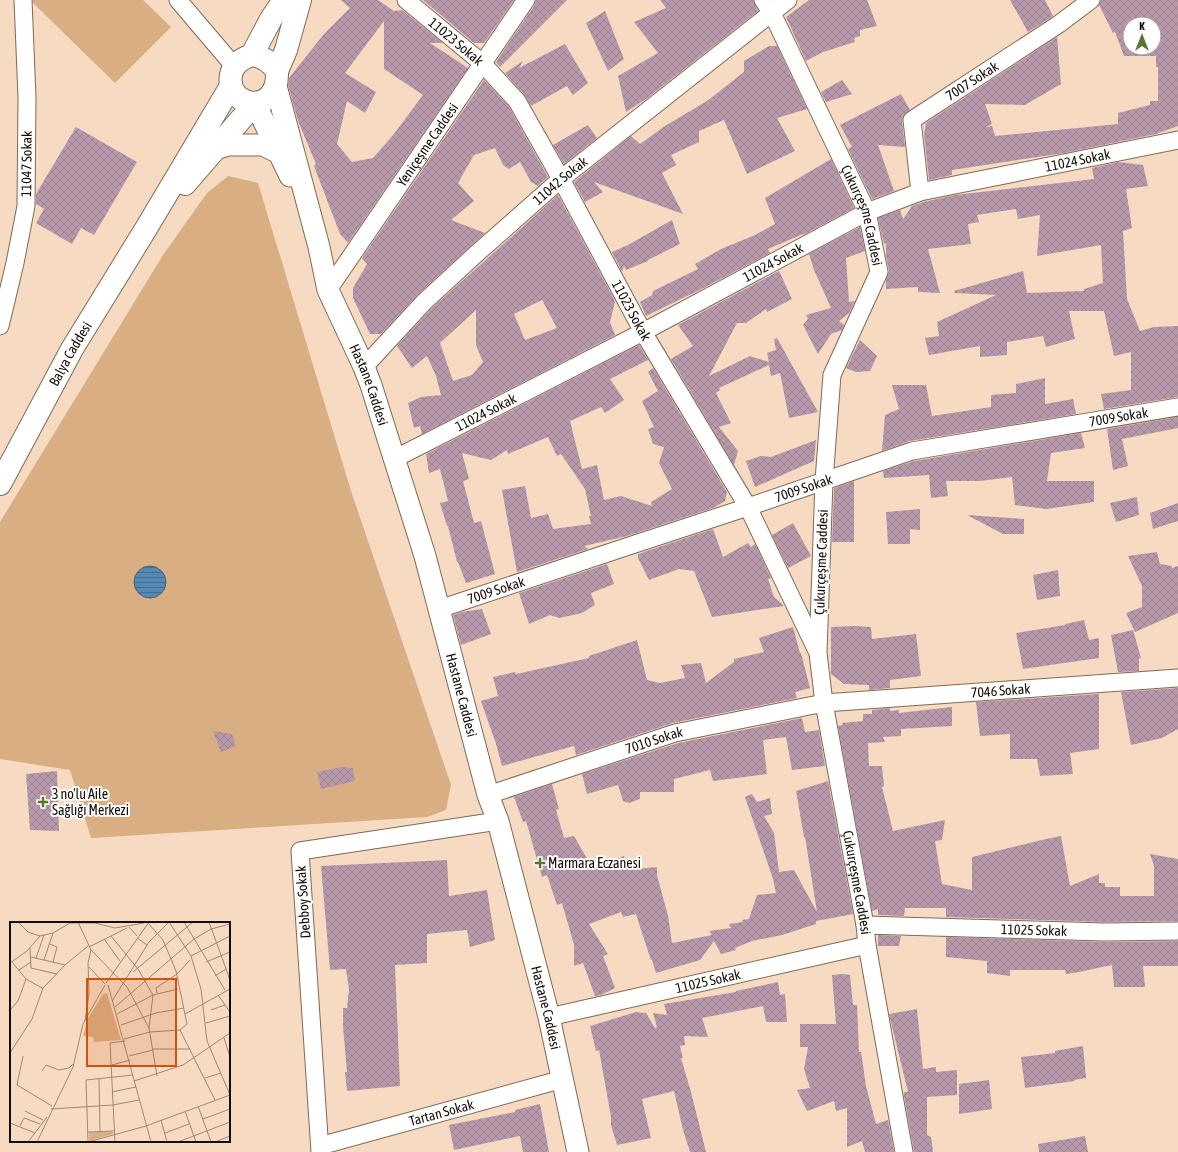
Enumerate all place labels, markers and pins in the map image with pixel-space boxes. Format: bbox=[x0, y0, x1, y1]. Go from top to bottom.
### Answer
place label: 3 no'lu Aile Sağlığı Merkezi bbox=[52, 786, 129, 818]
marker: 3 no'lu Aile Sağlığı Merkezi bbox=[37, 796, 49, 808]
place label: Marmara Eczanesi bbox=[548, 855, 641, 871]
marker: Marmara Eczanesi bbox=[535, 858, 545, 868]

